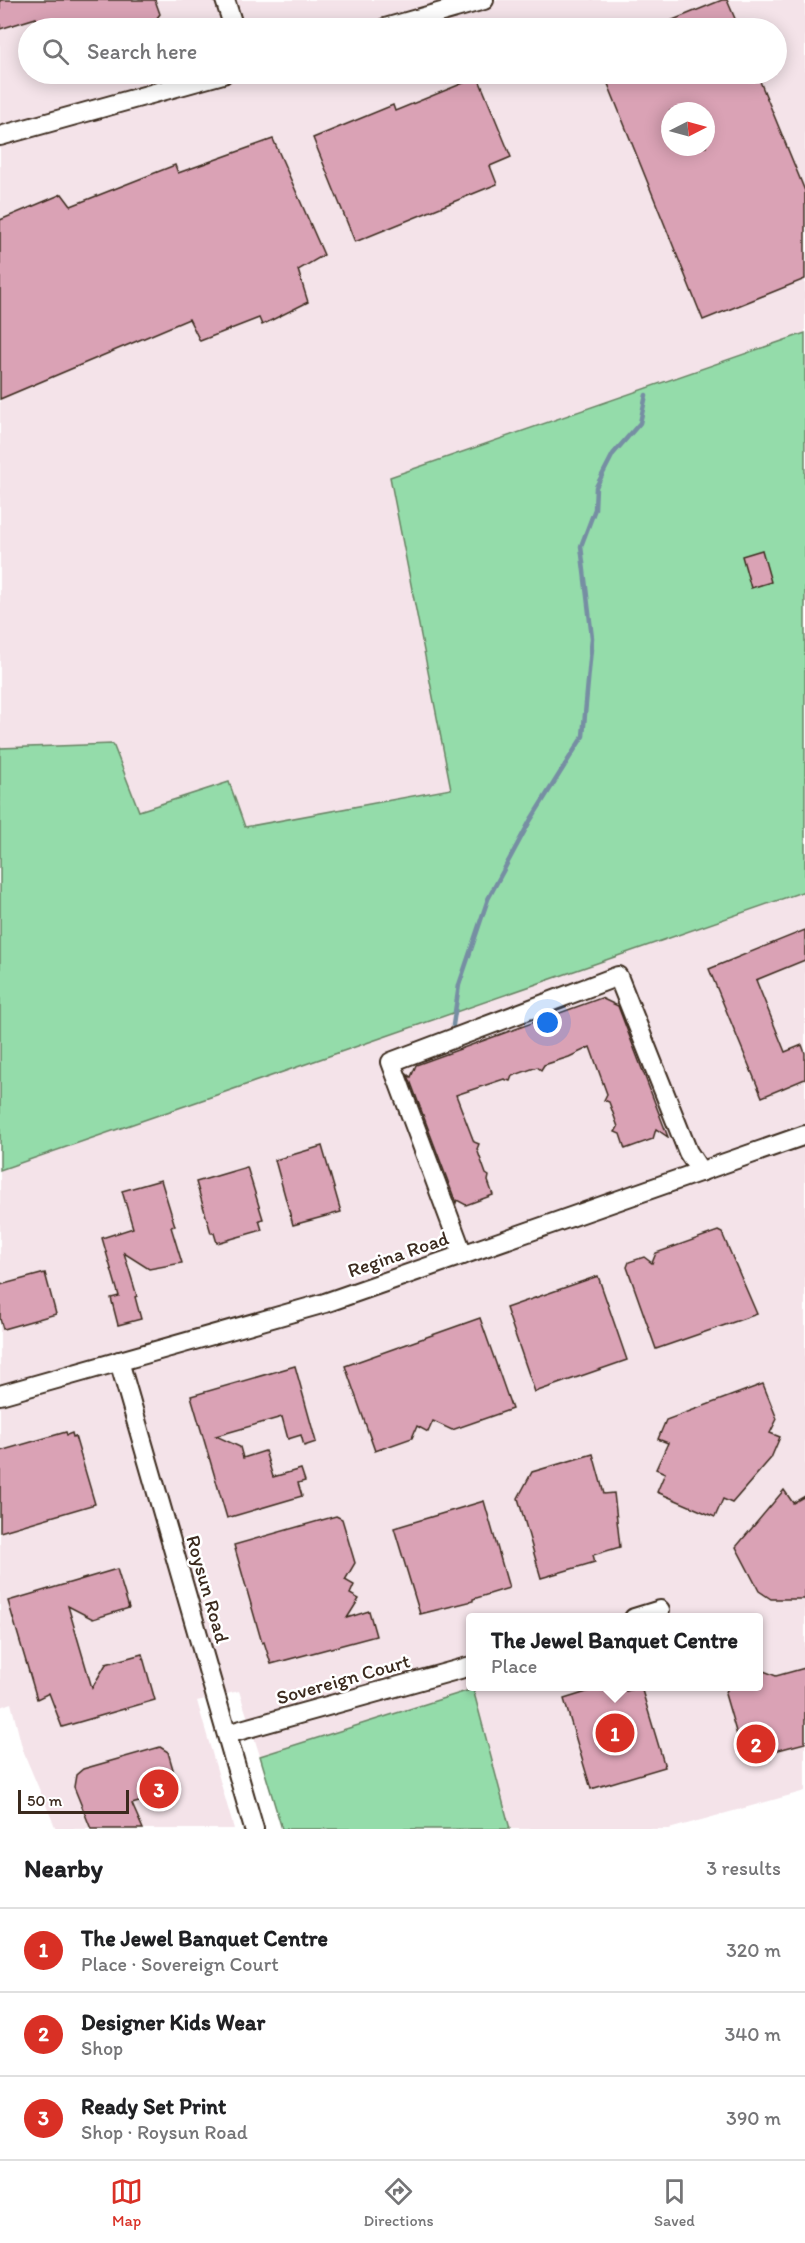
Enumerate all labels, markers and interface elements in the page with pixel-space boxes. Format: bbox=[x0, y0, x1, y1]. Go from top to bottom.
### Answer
search box bbox=[18, 18, 787, 84]
icon: search bbox=[39, 35, 72, 68]
text: Search here bbox=[87, 38, 197, 65]
north arrow bbox=[661, 102, 715, 156]
your location bbox=[533, 1008, 562, 1037]
street label: Regina Road bbox=[344, 1225, 452, 1282]
street label: Roysun Road bbox=[181, 1532, 235, 1646]
popup bbox=[466, 1613, 763, 1691]
text: The Jewel Banquet Centre bbox=[491, 1627, 738, 1654]
street label: Sovereign Court bbox=[273, 1648, 413, 1710]
text: Place bbox=[491, 1654, 537, 1678]
pin: 1 bbox=[596, 1710, 634, 1756]
pin: 2 bbox=[736, 1722, 776, 1766]
pin: 3 bbox=[140, 1766, 178, 1812]
scale bar bbox=[18, 1787, 129, 1814]
text: 50 m bbox=[27, 1791, 62, 1810]
text: Nearby bbox=[24, 1852, 103, 1884]
text: 3 results bbox=[706, 1856, 781, 1880]
text: The Jewel Banquet Centre bbox=[81, 1925, 328, 1952]
text: 1 bbox=[39, 1938, 48, 1962]
text: 320 m bbox=[726, 1938, 781, 1962]
text: Place · Sovereign Court bbox=[81, 1952, 279, 1976]
text: Designer Kids Wear bbox=[81, 2009, 265, 2036]
text: 2 bbox=[38, 2022, 49, 2046]
text: 340 m bbox=[724, 2022, 781, 2046]
text: Shop bbox=[81, 2036, 123, 2060]
text: Ready Set Print bbox=[81, 2093, 226, 2120]
text: 3 bbox=[38, 2106, 49, 2130]
text: 390 m bbox=[726, 2106, 781, 2130]
text: Shop · Roysun Road bbox=[81, 2120, 248, 2144]
tab: Map bbox=[110, 2175, 143, 2230]
tab: Directions bbox=[363, 2175, 434, 2230]
tab: Saved bbox=[654, 2175, 695, 2230]

